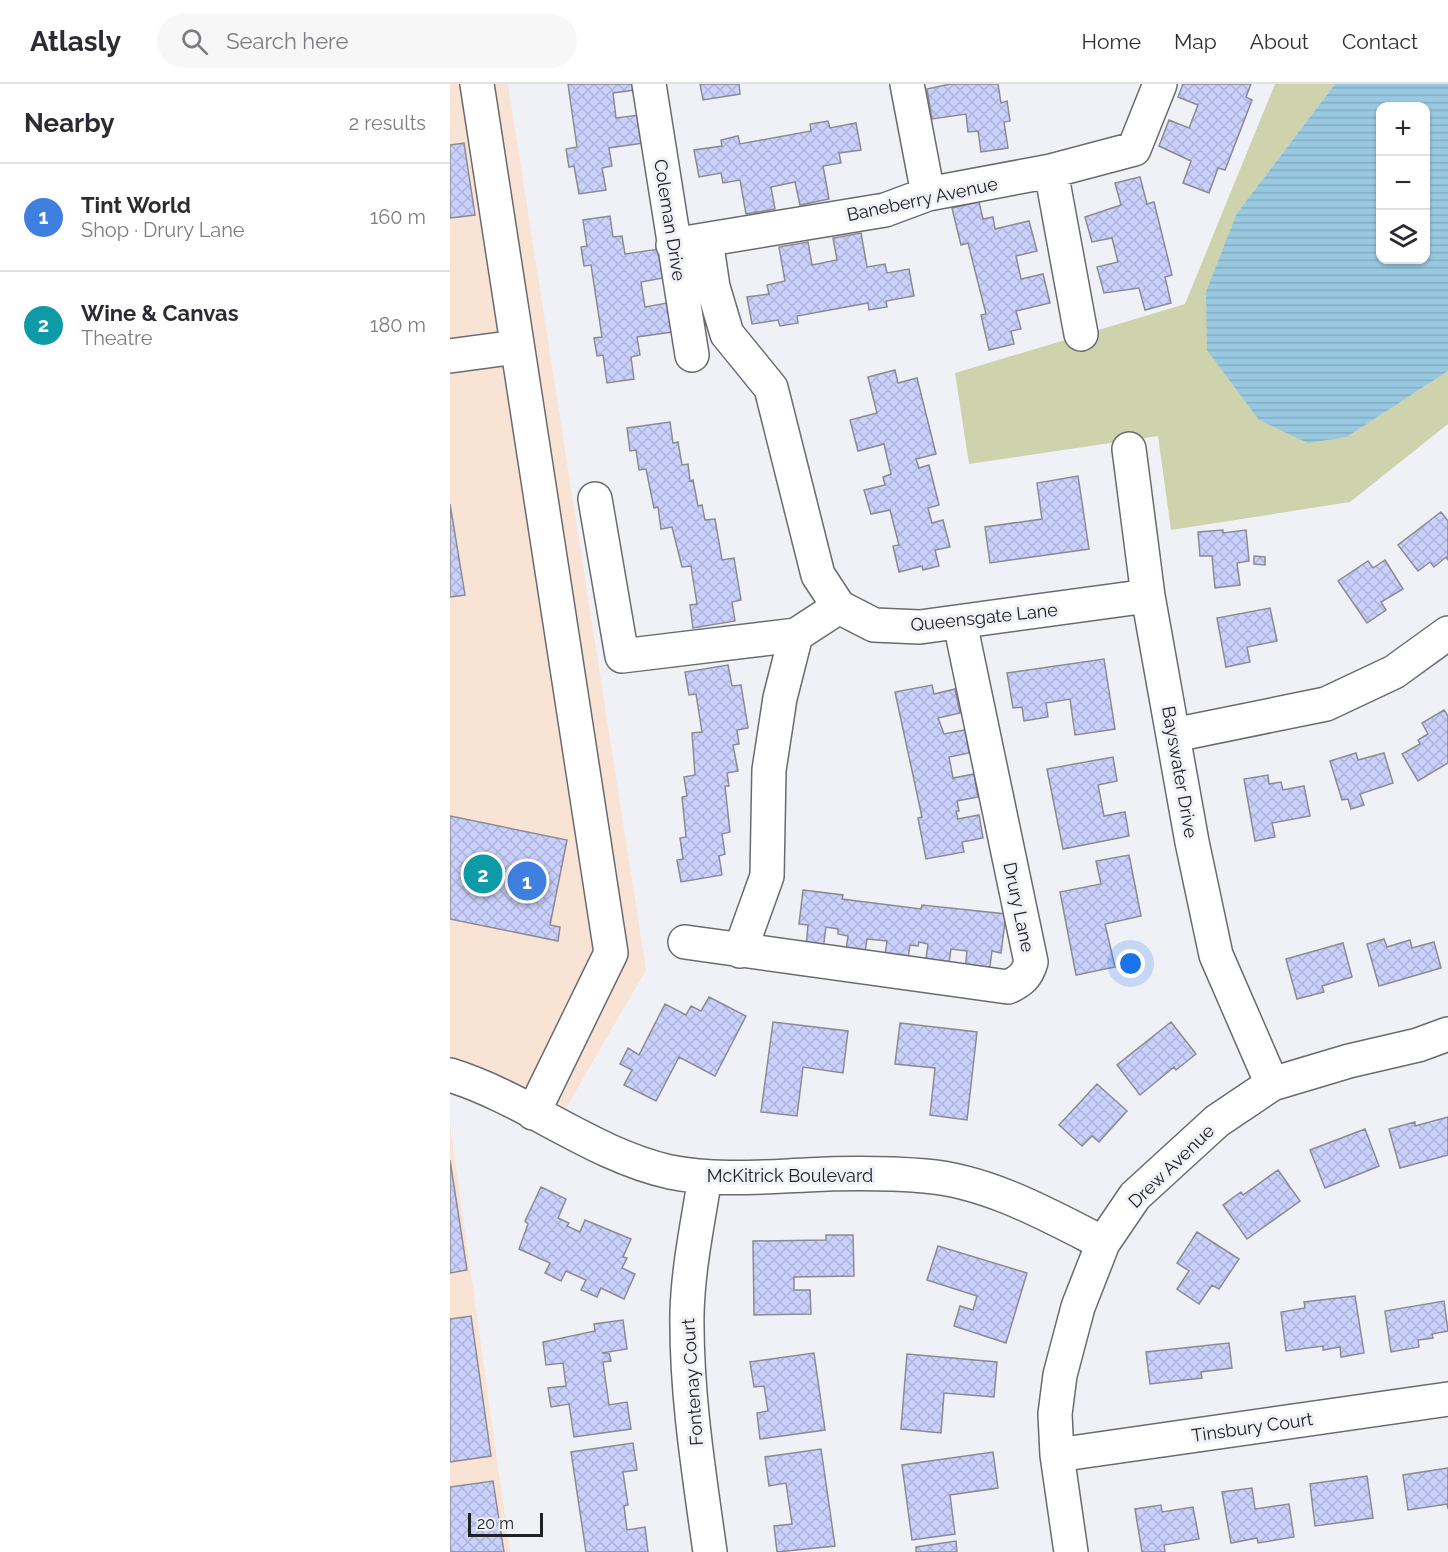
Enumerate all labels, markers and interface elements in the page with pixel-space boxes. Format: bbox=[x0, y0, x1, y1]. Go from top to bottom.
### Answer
search box bbox=[157, 14, 577, 68]
text: Atlasly bbox=[30, 25, 121, 58]
icon: search bbox=[178, 25, 211, 58]
text: Search here bbox=[226, 28, 348, 54]
text: Home bbox=[1082, 29, 1141, 54]
text: Map bbox=[1174, 29, 1217, 54]
text: About bbox=[1250, 29, 1309, 54]
text: Contact bbox=[1342, 29, 1418, 54]
map controls bbox=[1376, 102, 1430, 264]
button: + bbox=[1376, 102, 1430, 156]
text: Nearby bbox=[24, 108, 114, 138]
text: 2 results bbox=[349, 111, 426, 135]
button: − bbox=[1376, 156, 1430, 210]
street label: Coleman Drive bbox=[650, 158, 690, 283]
street label: Baneberry Avenue bbox=[845, 173, 1000, 225]
text: Tint World bbox=[81, 192, 191, 218]
text: 1 bbox=[39, 205, 48, 229]
text: 160 m bbox=[370, 205, 426, 229]
button: layers bbox=[1376, 210, 1430, 264]
text: Shop · Drury Lane bbox=[81, 218, 245, 242]
text: Wine & Canvas bbox=[81, 300, 239, 326]
text: 2 bbox=[38, 313, 49, 337]
text: 180 m bbox=[370, 313, 426, 337]
text: Theatre bbox=[81, 326, 153, 350]
street label: Queensgate Lane bbox=[909, 599, 1059, 635]
street label: Bayswater Drive bbox=[1158, 704, 1202, 840]
pin: 2 bbox=[464, 852, 502, 896]
pin: 1 bbox=[508, 858, 547, 904]
street label: Drury Lane bbox=[999, 860, 1039, 954]
your location bbox=[1116, 949, 1145, 978]
street label: Drew Avenue bbox=[1124, 1120, 1218, 1212]
street label: McKitrick Boulevard bbox=[707, 1165, 873, 1186]
street label: Fontenay Court bbox=[677, 1318, 707, 1446]
street label: Tinsbury Court bbox=[1190, 1408, 1314, 1446]
scale bar bbox=[468, 1510, 543, 1538]
text: 20 m bbox=[477, 1514, 514, 1533]

